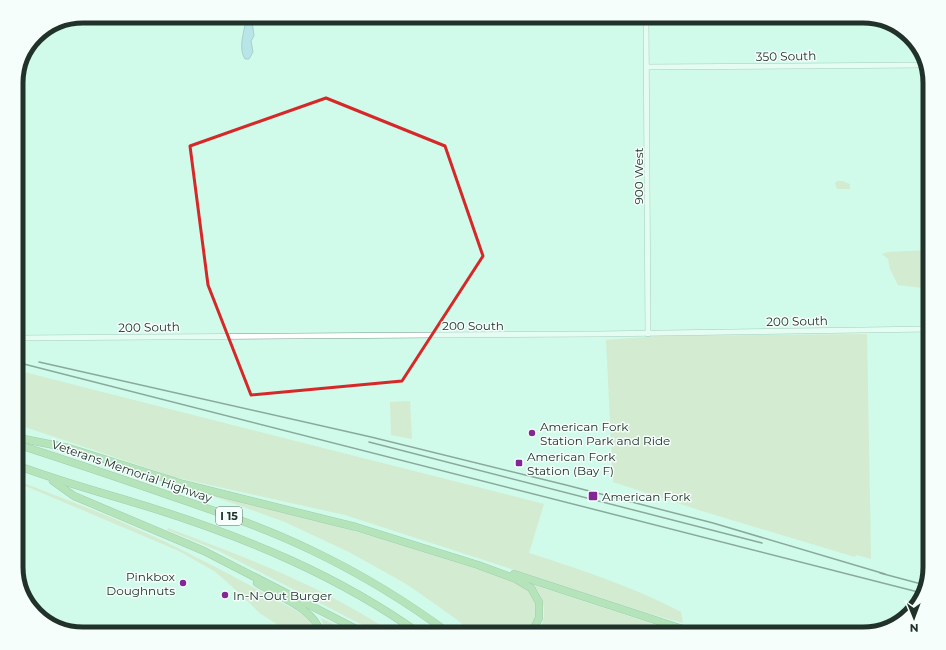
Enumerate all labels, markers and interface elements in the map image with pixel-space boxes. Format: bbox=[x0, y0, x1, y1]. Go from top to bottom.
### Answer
street label: 350 South bbox=[756, 48, 816, 64]
street label: 900 West bbox=[631, 147, 646, 205]
street label: 200 South bbox=[766, 313, 828, 329]
street label: 200 South bbox=[442, 318, 504, 333]
street label: 200 South bbox=[118, 319, 180, 335]
place label: American Fork Station Park and Ride bbox=[540, 419, 670, 448]
marker: American Fork Station Park and Ride bbox=[527, 428, 537, 438]
street label: Veterans Memorial Highway bbox=[50, 436, 215, 506]
place label: American Fork Station (Bay F) bbox=[527, 449, 616, 478]
marker: American Fork Station (Bay F) bbox=[514, 458, 524, 468]
place label: American Fork bbox=[602, 489, 691, 504]
marker: American Fork bbox=[587, 490, 599, 502]
road number: I 15 bbox=[216, 507, 242, 525]
place label: Pinkbox Doughnuts bbox=[106, 569, 176, 598]
marker: Pinkbox Doughnuts bbox=[178, 578, 188, 588]
place label: In-N-Out Burger bbox=[233, 588, 332, 603]
marker: In-N-Out Burger bbox=[220, 590, 230, 600]
north arrow bbox=[894, 598, 934, 638]
text: N bbox=[910, 621, 919, 635]

